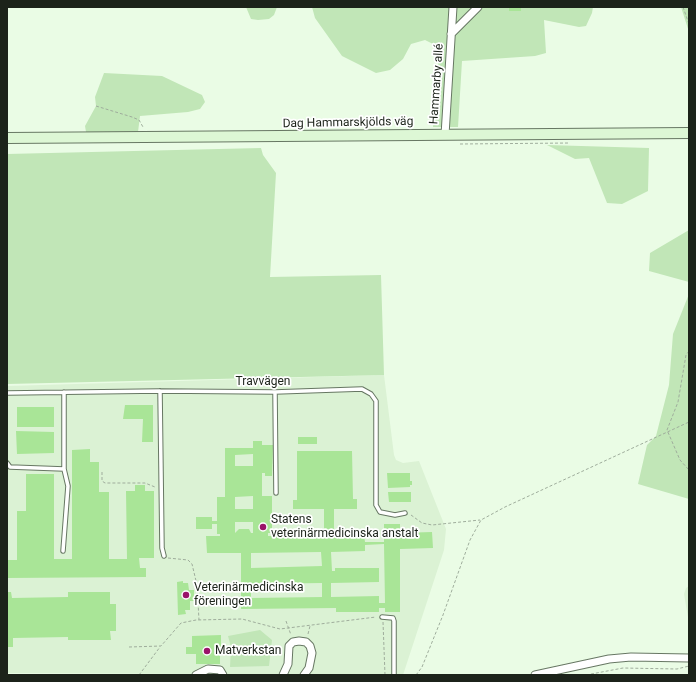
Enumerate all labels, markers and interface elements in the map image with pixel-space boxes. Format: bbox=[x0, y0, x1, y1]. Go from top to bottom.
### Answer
street label: Hammarby allé bbox=[427, 43, 447, 125]
street label: Dag Hammarskjölds väg bbox=[283, 115, 413, 131]
street label: Travvägen bbox=[236, 375, 290, 389]
place label: Statens veterinärmedicinska anstalt bbox=[271, 513, 418, 541]
marker: Statens veterinärmedicinska anstalt bbox=[258, 522, 268, 532]
place label: Veterinärmedicinska föreningen bbox=[194, 581, 303, 609]
marker: Veterinärmedicinska föreningen bbox=[181, 590, 191, 600]
place label: Matverkstan bbox=[215, 644, 281, 658]
marker: Matverkstan bbox=[202, 646, 212, 656]

